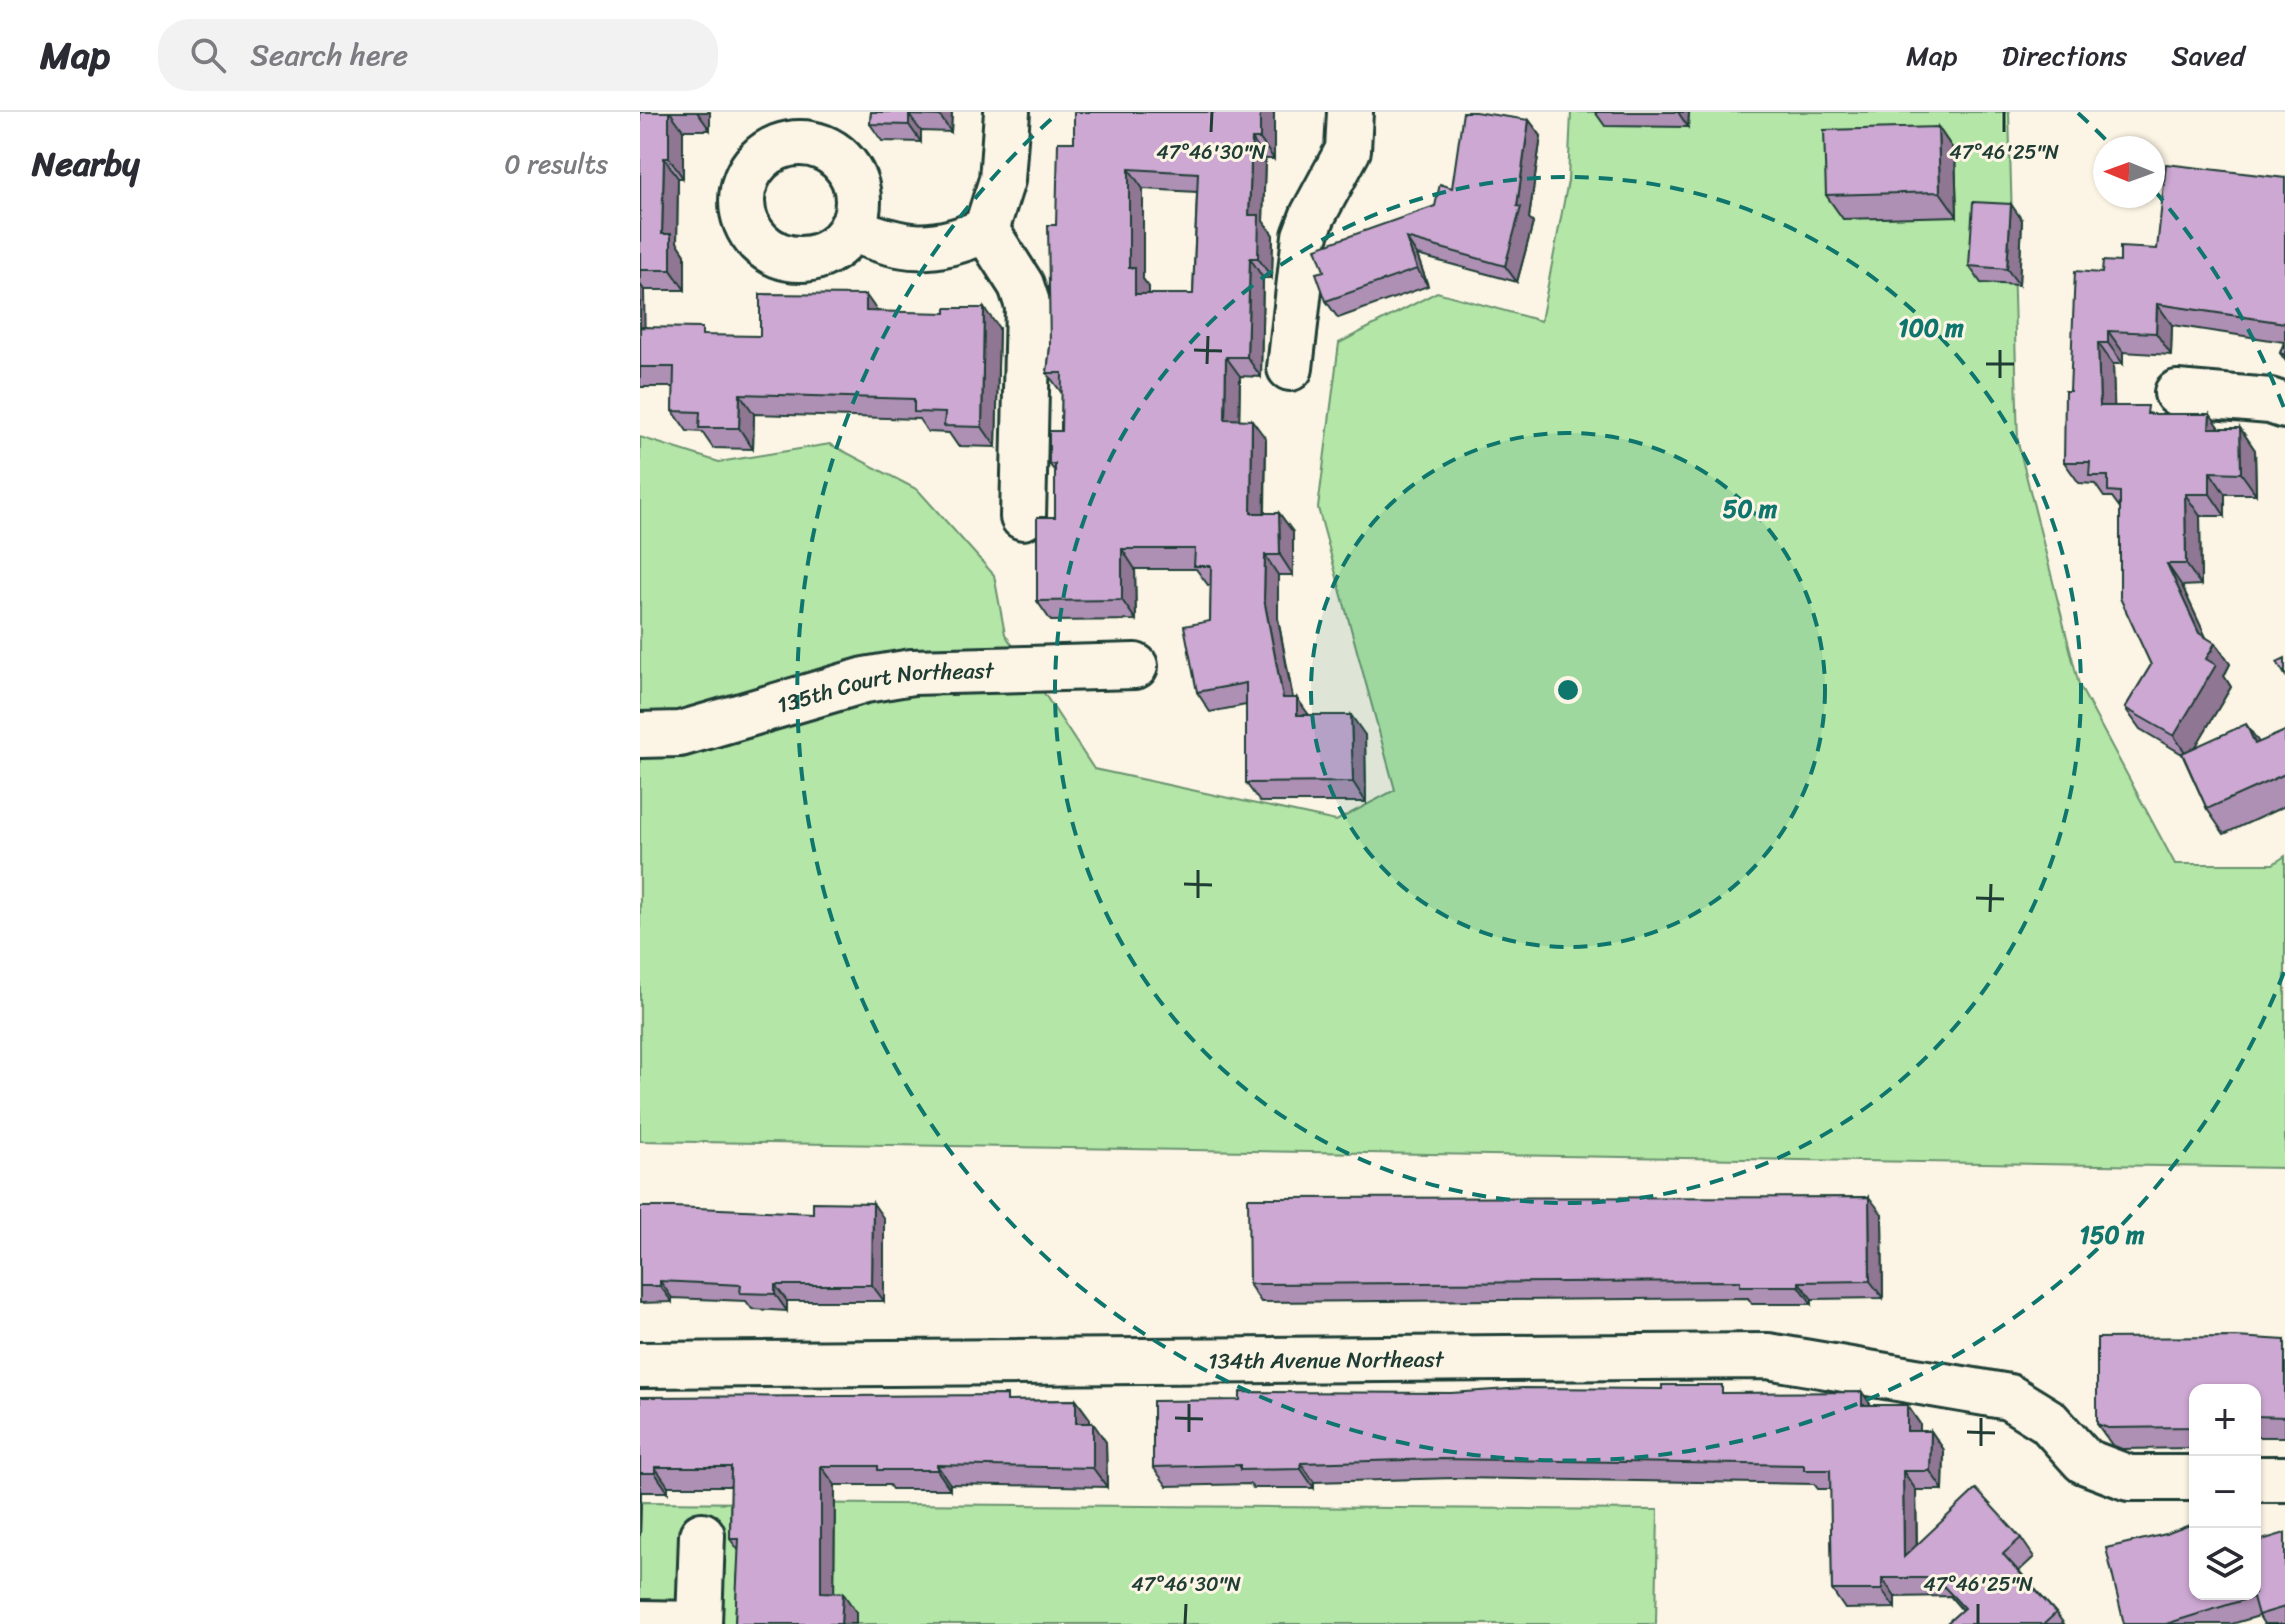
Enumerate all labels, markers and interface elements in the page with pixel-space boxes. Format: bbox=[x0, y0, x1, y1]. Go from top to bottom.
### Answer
search box bbox=[158, 19, 718, 91]
text: Map bbox=[40, 22, 110, 89]
text: Search here bbox=[250, 28, 408, 82]
text: Map bbox=[1906, 31, 1958, 80]
text: Directions bbox=[2002, 31, 2127, 80]
text: Saved bbox=[2171, 31, 2245, 80]
icon: search bbox=[186, 33, 230, 77]
text: Nearby bbox=[32, 134, 140, 194]
text: 47°46'30"N bbox=[1156, 135, 1266, 170]
text: 47°46'25"N bbox=[1949, 135, 2059, 170]
north arrow bbox=[2093, 136, 2165, 208]
text: 0 results bbox=[504, 141, 608, 187]
text: 100 m bbox=[1898, 307, 1964, 349]
text: 50 m bbox=[1723, 488, 1778, 530]
street label: 135th Court Northeast bbox=[773, 651, 995, 725]
centre of rings bbox=[1554, 676, 1582, 704]
text: 150 m bbox=[2080, 1214, 2145, 1256]
street label: 134th Avenue Northeast bbox=[1208, 1340, 1445, 1380]
map controls bbox=[2189, 1384, 2261, 1600]
button: + bbox=[2189, 1384, 2261, 1456]
button: − bbox=[2189, 1456, 2261, 1528]
button: layers bbox=[2189, 1528, 2261, 1600]
text: 47°46'30"N bbox=[1131, 1567, 1241, 1602]
text: 47°46'25"N bbox=[1923, 1567, 2033, 1602]

